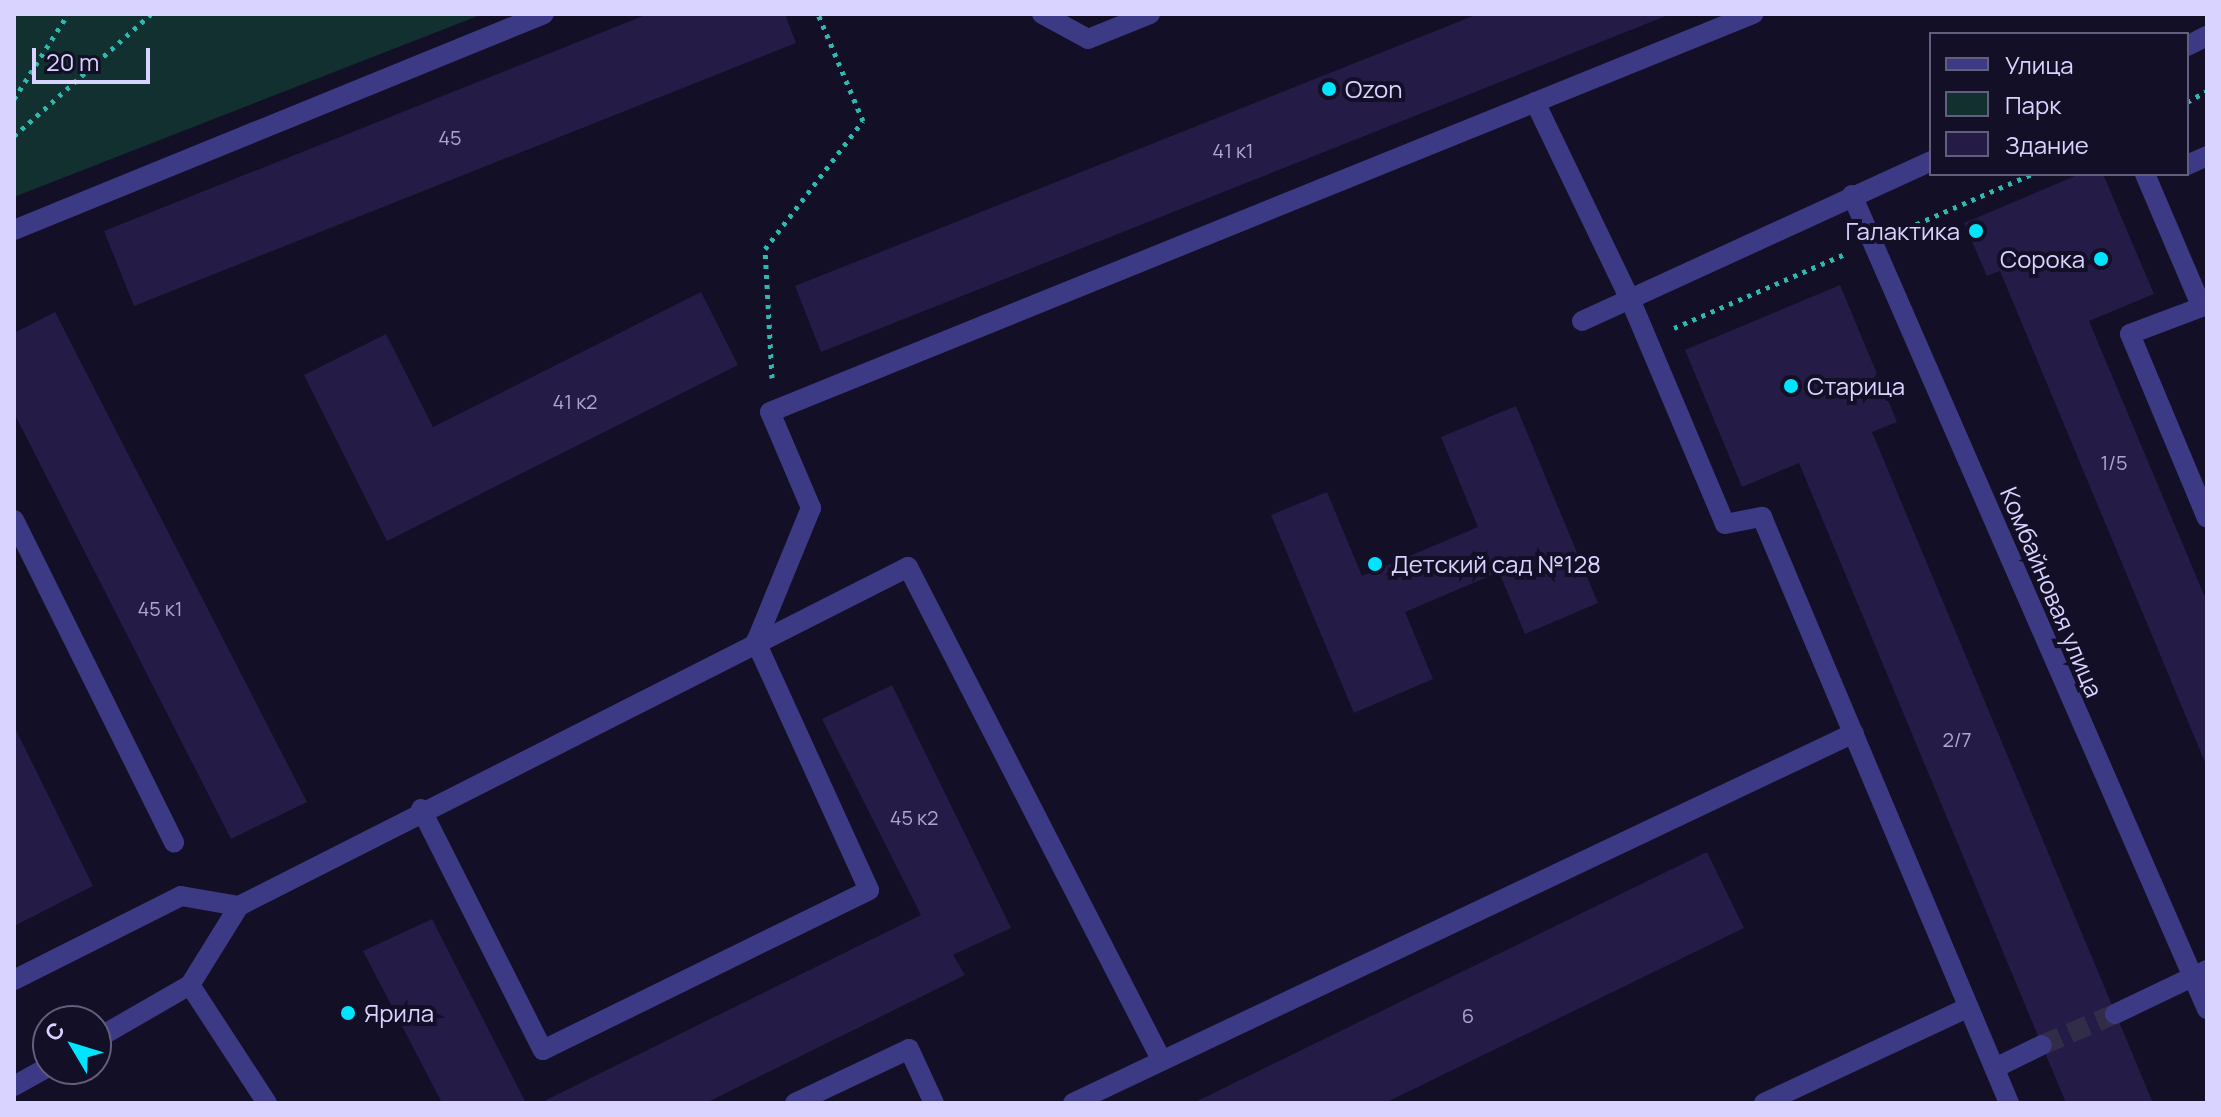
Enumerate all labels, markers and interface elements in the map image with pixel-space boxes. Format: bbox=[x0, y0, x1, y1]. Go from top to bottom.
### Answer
scale bar bbox=[36, 32, 154, 82]
legend bbox=[1929, 32, 2189, 176]
text: 20 m bbox=[46, 45, 99, 78]
text: Улица bbox=[2005, 48, 2074, 81]
place label: Ozon bbox=[1345, 75, 1403, 103]
marker: Ozon bbox=[1320, 80, 1338, 98]
text: Парк bbox=[2005, 88, 2061, 121]
house number: 45 bbox=[438, 125, 462, 149]
text: Здание bbox=[2005, 128, 2089, 161]
house number: 41 к1 bbox=[1212, 138, 1254, 162]
place label: Галактика bbox=[1846, 217, 1960, 245]
marker: Галактика bbox=[1967, 222, 1985, 240]
place label: Сорока bbox=[2000, 245, 2085, 273]
marker: Сорока bbox=[2092, 250, 2110, 268]
place label: Старица bbox=[1807, 372, 1905, 400]
marker: Старица bbox=[1782, 377, 1800, 395]
house number: 41 к2 bbox=[553, 389, 597, 413]
house number: 1/5 bbox=[2100, 450, 2128, 474]
street label: Комбайновая улица bbox=[1995, 483, 2109, 701]
place label: Детский сад №128 bbox=[1391, 550, 1601, 578]
marker: Детский сад №128 bbox=[1366, 555, 1384, 573]
house number: 45 к1 bbox=[137, 596, 183, 620]
house number: 2/7 bbox=[1942, 727, 1972, 751]
house number: 45 к2 bbox=[890, 805, 938, 829]
place label: Ярила bbox=[364, 999, 434, 1027]
house number: 6 bbox=[1462, 1003, 1474, 1027]
marker: Ярила bbox=[339, 1004, 357, 1022]
north arrow bbox=[32, 1005, 112, 1085]
text: С bbox=[38, 1016, 71, 1047]

